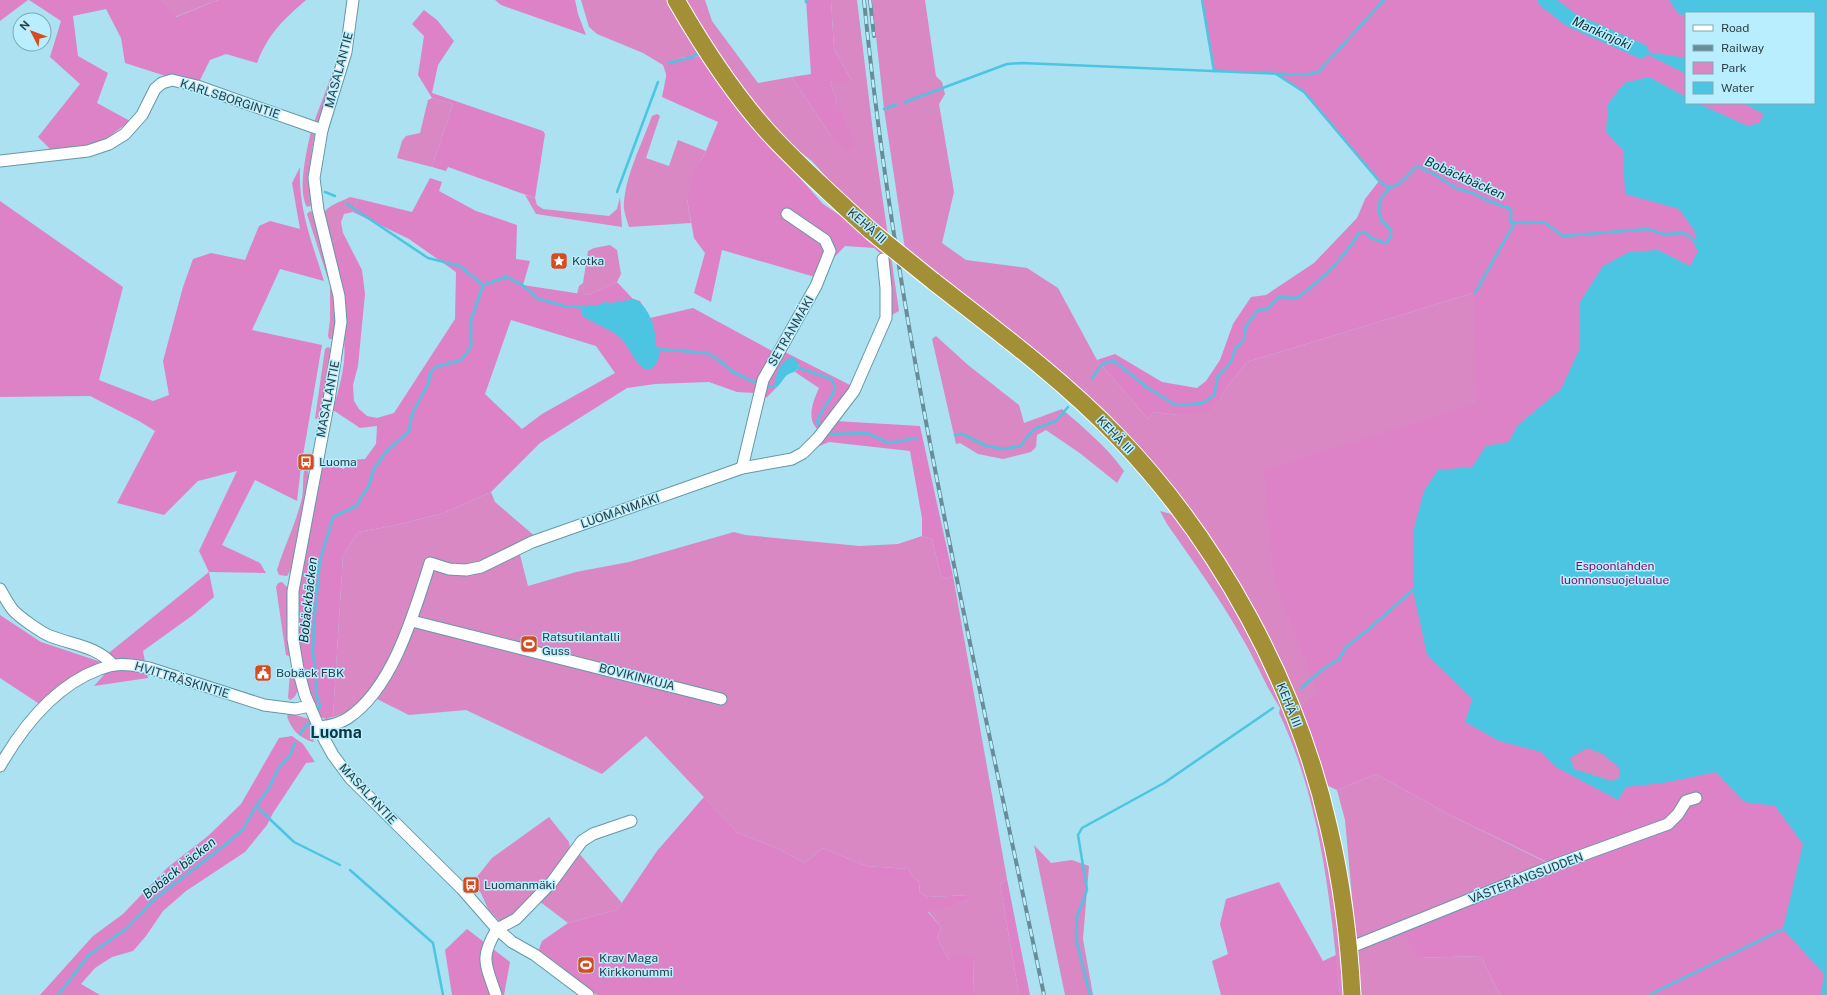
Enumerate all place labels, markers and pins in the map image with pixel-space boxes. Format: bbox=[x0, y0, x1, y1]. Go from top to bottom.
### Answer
place icon: Kotka bbox=[549, 251, 569, 271]
place label: Kotka bbox=[572, 254, 604, 268]
bus stop icon: Luoma bbox=[296, 452, 316, 472]
place label: Luoma bbox=[319, 455, 357, 469]
place label: Ratsutilantalli Guss bbox=[542, 630, 620, 658]
sports icon: Ratsutilantalli Guss bbox=[519, 634, 539, 654]
public building icon: Bobäck FBK bbox=[253, 663, 273, 683]
place label: Bobäck FBK bbox=[276, 666, 344, 680]
bus stop icon: Luomanmäki bbox=[461, 875, 481, 895]
place label: Luomanmäki bbox=[484, 878, 555, 892]
place label: Krav Maga Kirkkonummi bbox=[599, 951, 673, 979]
sports icon: Krav Maga Kirkkonummi bbox=[576, 955, 596, 975]

